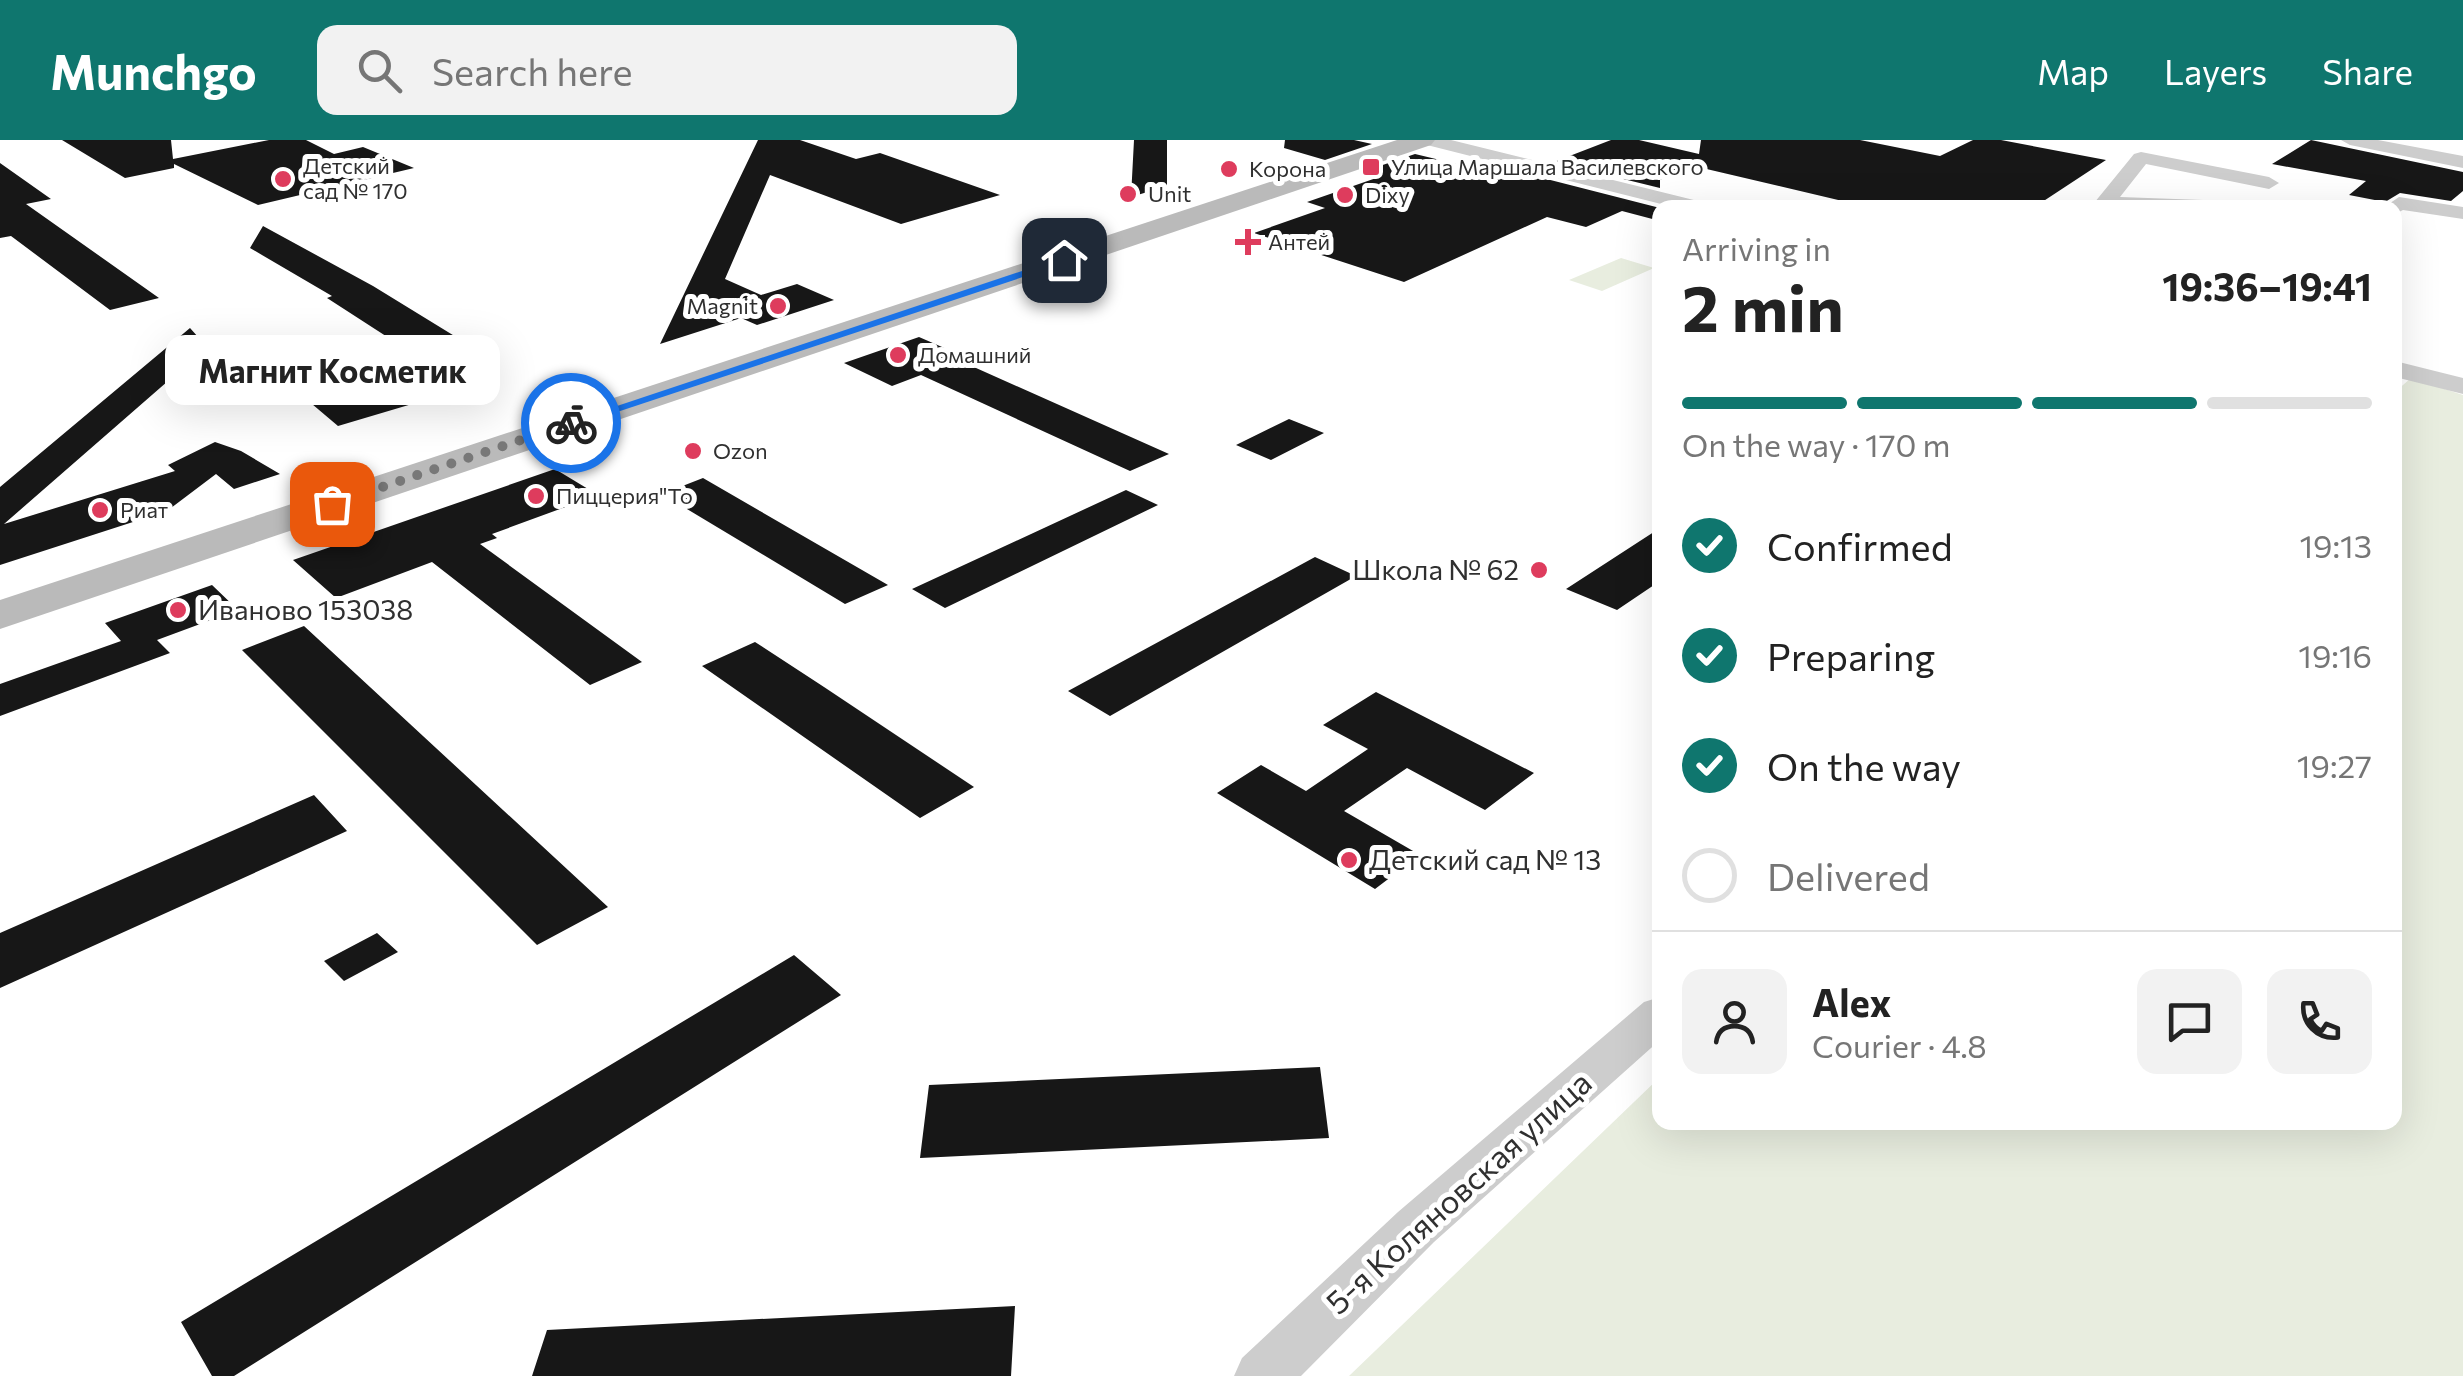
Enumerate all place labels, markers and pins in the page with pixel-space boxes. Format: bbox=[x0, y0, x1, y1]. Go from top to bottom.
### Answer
place label: Детский сад № 170 bbox=[303, 152, 408, 204]
place label: Улица Маршала Василевского bbox=[1391, 153, 1704, 180]
place label: Корона bbox=[1249, 155, 1326, 182]
marker: Улица Маршала Василевского bbox=[1360, 156, 1382, 178]
marker: Корона bbox=[1218, 158, 1240, 180]
marker: Детский сад № 170 bbox=[272, 168, 294, 190]
place label: Unit bbox=[1148, 180, 1191, 207]
place label: Dixy bbox=[1365, 181, 1410, 208]
marker: Unit bbox=[1117, 183, 1139, 205]
marker: Dixy bbox=[1334, 184, 1356, 206]
pin bbox=[1022, 218, 1107, 303]
place label: Антей bbox=[1268, 228, 1330, 255]
marker: Антей bbox=[1237, 231, 1259, 253]
place label: Magnit bbox=[686, 292, 758, 319]
marker: Magnit bbox=[767, 295, 789, 317]
callout: Магнит Косметик bbox=[165, 334, 500, 404]
place label: Домашний bbox=[918, 341, 1031, 368]
marker: Домашний bbox=[887, 344, 909, 366]
place label: Ozon bbox=[713, 437, 768, 464]
marker: Ozon bbox=[682, 440, 704, 462]
pin bbox=[290, 462, 375, 547]
place label: Пиццерия"То bbox=[556, 482, 693, 509]
marker: Пиццерия"То bbox=[525, 485, 547, 507]
place label: Риат bbox=[120, 496, 168, 523]
marker: Риат bbox=[89, 499, 111, 521]
place label: Школа № 62 bbox=[1352, 552, 1519, 586]
marker: Школа № 62 bbox=[1528, 559, 1550, 581]
place label: Иваново 153038 bbox=[198, 592, 413, 626]
marker: Иваново 153038 bbox=[167, 599, 189, 621]
place label: Детский сад № 13 bbox=[1369, 842, 1601, 876]
marker: Детский сад № 13 bbox=[1338, 849, 1360, 871]

